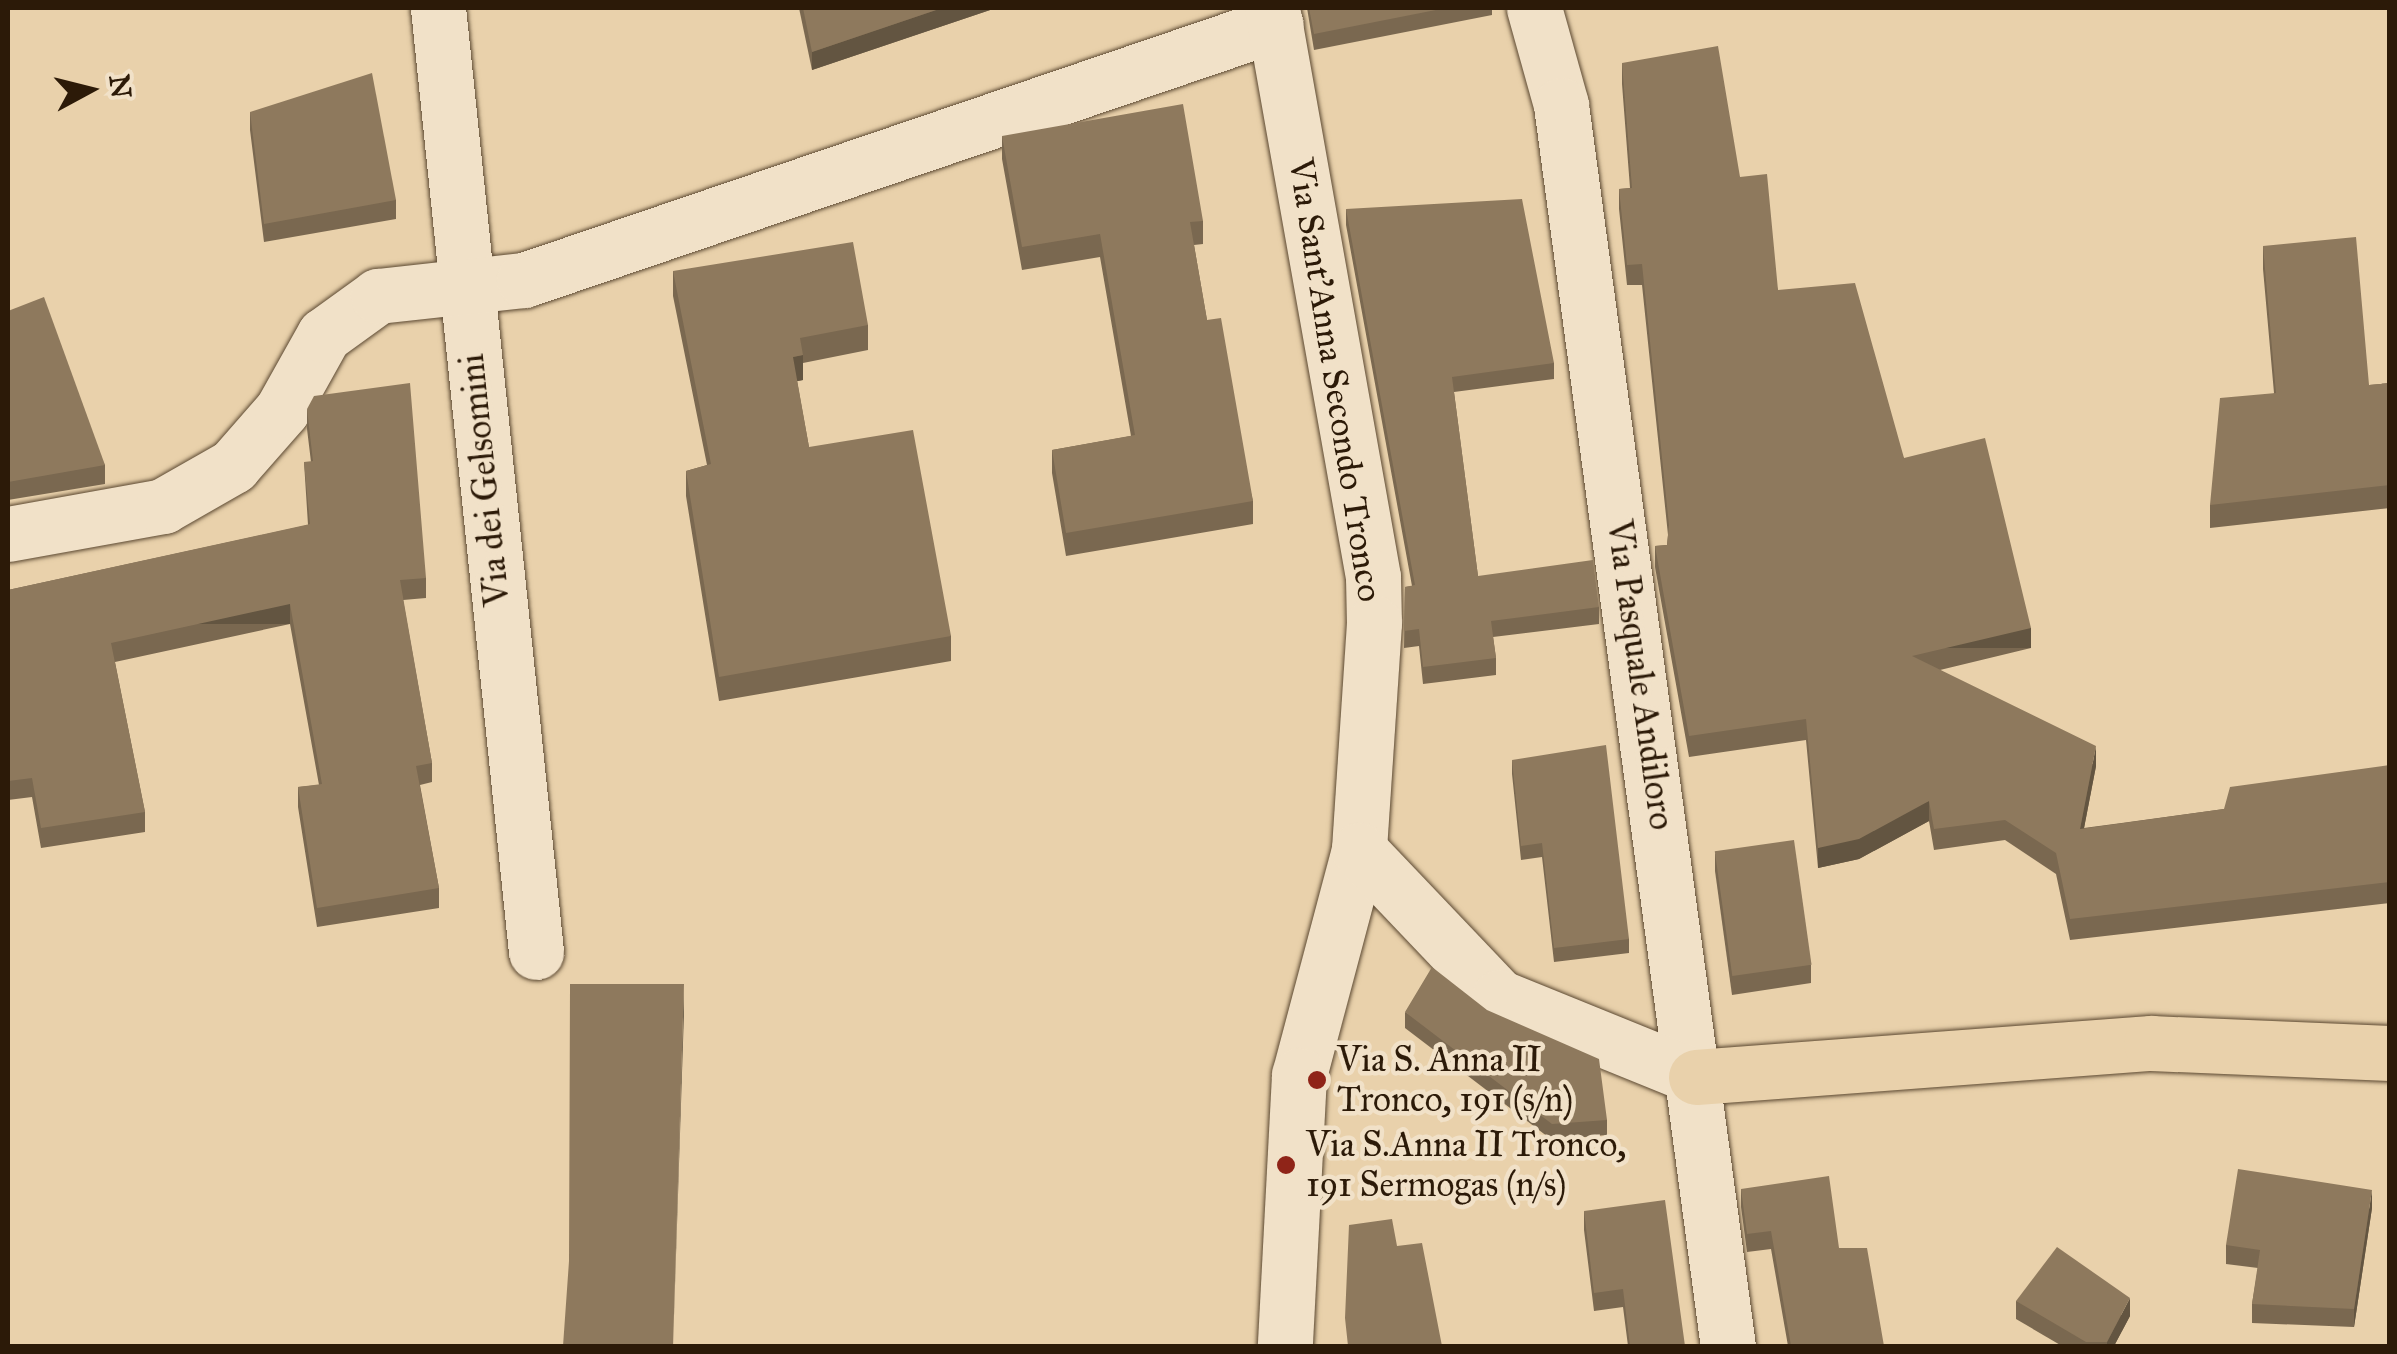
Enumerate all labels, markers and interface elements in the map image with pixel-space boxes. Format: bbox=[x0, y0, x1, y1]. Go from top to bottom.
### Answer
north arrow bbox=[40, 40, 140, 140]
text: N bbox=[101, 72, 139, 100]
street label: Via Sant'Anna Secondo Tronco bbox=[1279, 155, 1391, 605]
street label: Via dei Gelsomini bbox=[451, 352, 519, 608]
street label: Via Pasquale Andiloro bbox=[1597, 517, 1683, 833]
place label: Via S. Anna II Tronco, 191 (s/n) bbox=[1337, 1039, 1573, 1121]
marker: Via S. Anna II Tronco, 191 (s/n) bbox=[1306, 1069, 1328, 1091]
place label: Via S.Anna II Tronco, 191 Sermogas (n/s) bbox=[1306, 1124, 1626, 1206]
marker: Via S.Anna II Tronco, 191 Sermogas (n/s) bbox=[1275, 1154, 1297, 1176]

